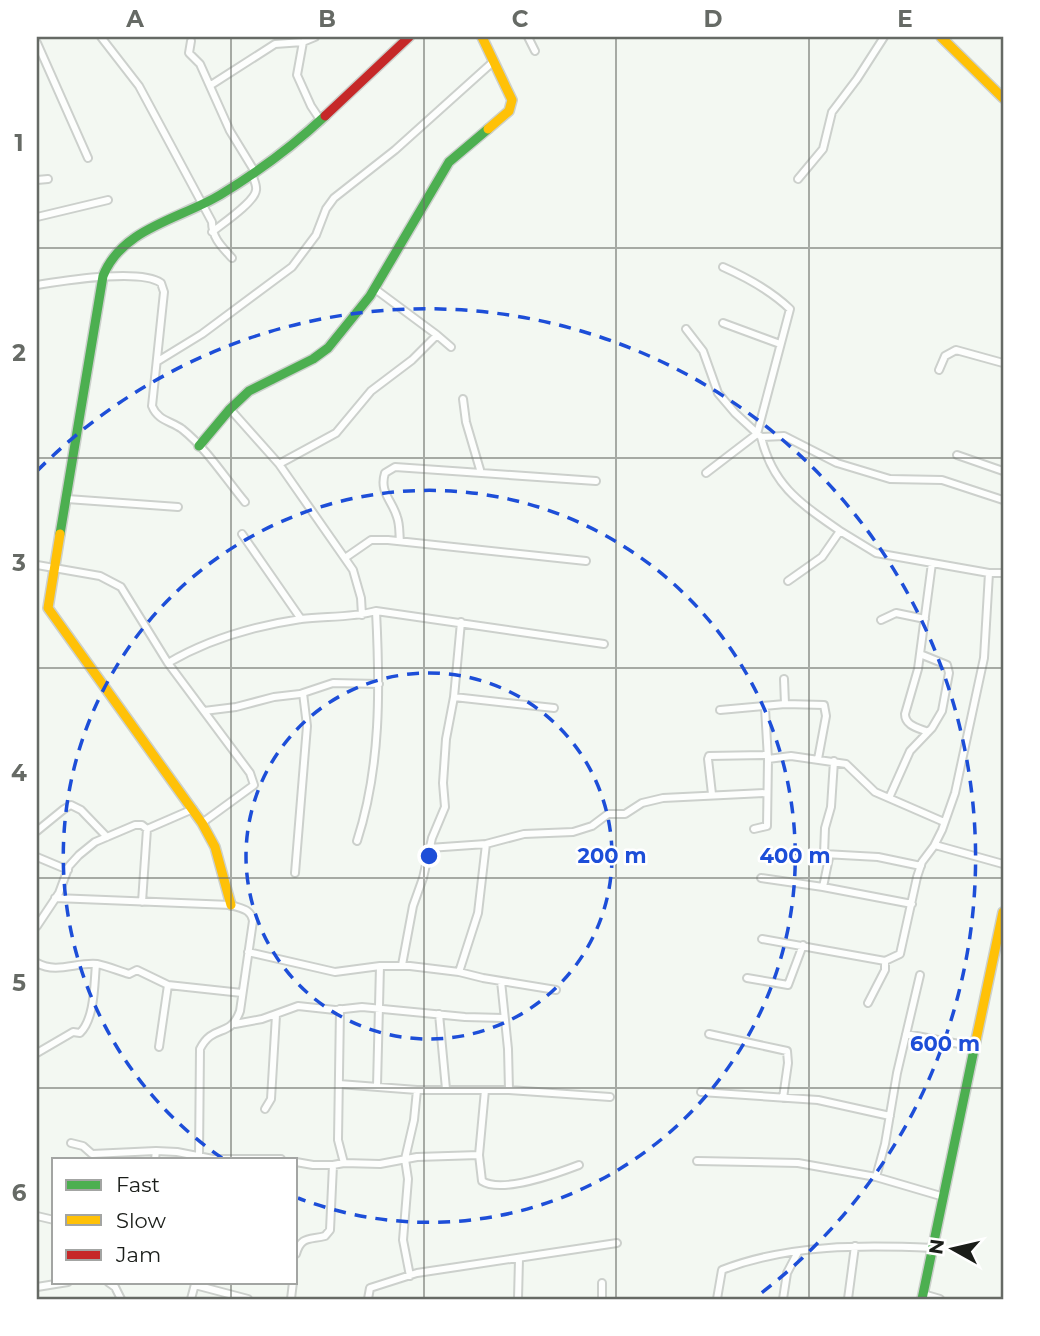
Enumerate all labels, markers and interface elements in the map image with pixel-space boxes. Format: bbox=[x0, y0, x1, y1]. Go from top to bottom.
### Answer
text: A bbox=[125, 5, 144, 33]
text: B bbox=[318, 5, 336, 33]
text: C bbox=[512, 5, 529, 33]
text: D bbox=[704, 5, 723, 33]
text: E bbox=[897, 5, 913, 33]
text: 1 bbox=[14, 129, 24, 157]
text: 2 bbox=[12, 339, 26, 367]
text: 3 bbox=[11, 549, 26, 577]
text: 4 bbox=[11, 759, 27, 787]
text: 200 m bbox=[578, 843, 646, 868]
text: 400 m bbox=[760, 843, 830, 868]
centre of rings bbox=[417, 844, 441, 868]
text: 5 bbox=[12, 969, 26, 997]
text: 600 m bbox=[910, 1031, 980, 1056]
legend bbox=[52, 1158, 298, 1284]
text: Fast bbox=[116, 1172, 160, 1197]
text: 6 bbox=[12, 1179, 27, 1207]
text: Slow bbox=[116, 1208, 166, 1233]
north arrow bbox=[918, 1214, 988, 1284]
text: N bbox=[924, 1237, 949, 1256]
text: Jam bbox=[115, 1242, 161, 1267]

